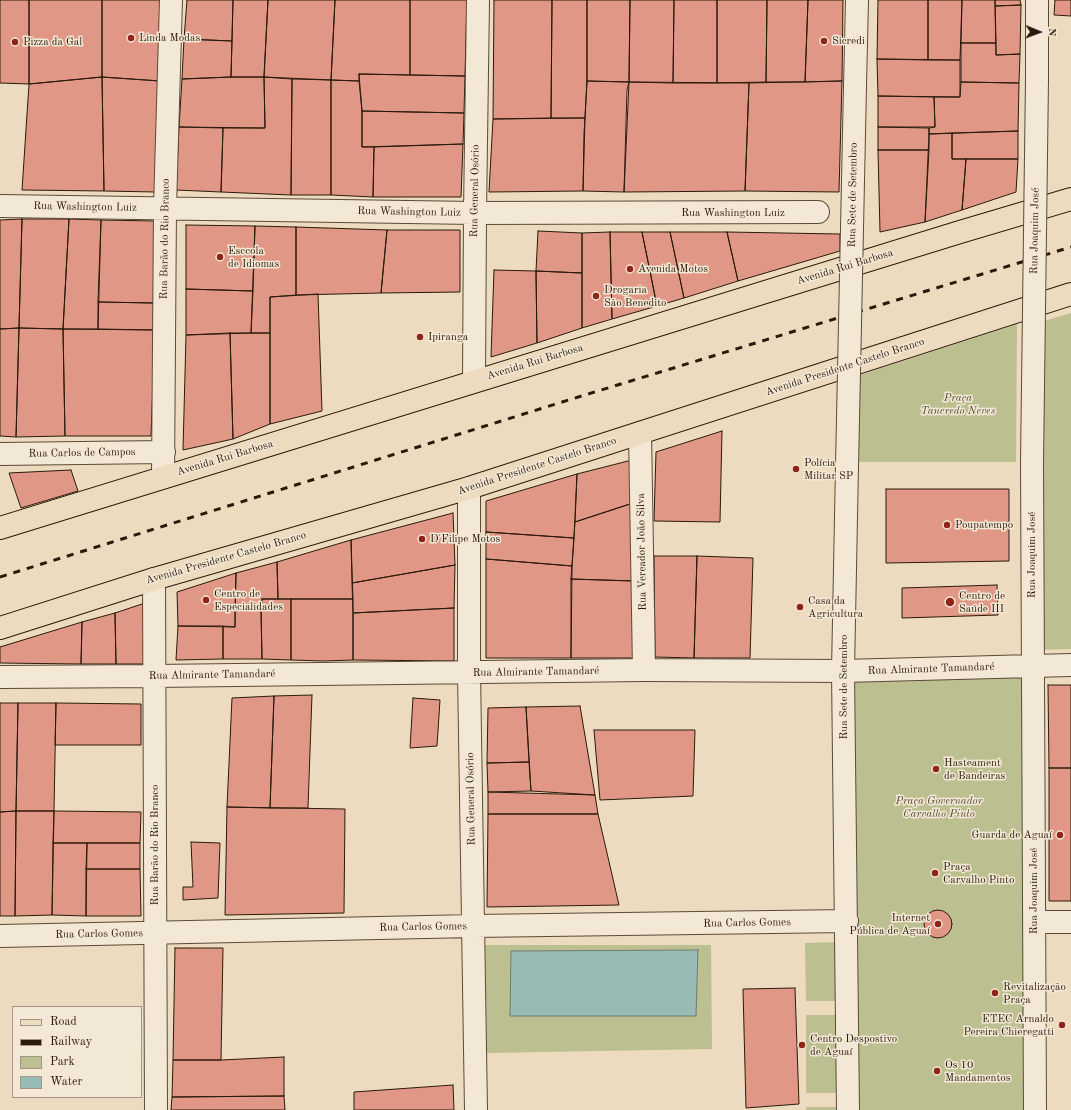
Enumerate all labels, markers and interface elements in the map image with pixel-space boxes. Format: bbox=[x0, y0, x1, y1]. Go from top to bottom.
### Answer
north arrow bbox=[1019, 12, 1059, 52]
text: N bbox=[1046, 28, 1057, 37]
place label: Linda Modas bbox=[139, 31, 200, 45]
marker: Linda Modas bbox=[126, 33, 136, 43]
place label: Sicredi bbox=[832, 34, 865, 48]
place label: Pizza da Gal bbox=[23, 35, 82, 49]
marker: Sicredi bbox=[819, 36, 829, 46]
marker: Pizza da Gal bbox=[10, 37, 20, 47]
street label: Rua Sete de Setembro bbox=[845, 142, 861, 248]
street label: Rua General Osório bbox=[468, 144, 482, 238]
street label: Rua Barão do Rio Branco bbox=[157, 178, 173, 300]
street label: Rua Joaquim José bbox=[1028, 188, 1042, 274]
street label: Rua Washington Luiz bbox=[33, 199, 137, 215]
street label: Rua Washington Luiz bbox=[357, 204, 461, 220]
street label: Rua Washington Luiz bbox=[681, 206, 785, 220]
place label: Esccola de Idiomas bbox=[228, 244, 279, 270]
street label: Avenida Rui Barbosa bbox=[795, 246, 895, 288]
marker: Esccola de Idiomas bbox=[215, 252, 225, 262]
place label: Avenida Motos bbox=[638, 262, 708, 276]
marker: Avenida Motos bbox=[625, 264, 635, 274]
place label: Drogaria São Benedito bbox=[604, 283, 666, 309]
marker: Drogaria São Benedito bbox=[591, 291, 601, 301]
place label: Ipiranga bbox=[428, 330, 468, 344]
marker: Ipiranga bbox=[415, 332, 425, 342]
street label: Avenida Presidente Castelo Branco bbox=[764, 335, 926, 399]
street label: Avenida Rui Barbosa bbox=[485, 341, 585, 383]
park label: Praça Tancredo Neves bbox=[921, 391, 995, 417]
street label: Avenida Presidente Castelo Branco bbox=[456, 434, 618, 498]
street label: Avenida Rui Barbosa bbox=[175, 437, 275, 479]
street label: Rua Carlos de Campos bbox=[28, 445, 136, 461]
place label: Polícia Militar SP bbox=[804, 456, 853, 482]
marker: Polícia Militar SP bbox=[791, 464, 801, 474]
street label: Rua Vereador João Silva bbox=[634, 493, 650, 611]
street label: Rua Joaquim José bbox=[1025, 512, 1039, 598]
place label: Poupatempo bbox=[955, 518, 1013, 532]
marker: Poupatempo bbox=[942, 520, 952, 530]
street label: Avenida Presidente Castelo Branco bbox=[144, 529, 308, 587]
place label: D'Filipe Motos bbox=[430, 532, 500, 546]
marker: D'Filipe Motos bbox=[417, 534, 427, 544]
place label: Centro de Especialidades bbox=[214, 587, 283, 613]
place label: Centro de Saúde III bbox=[959, 589, 1005, 615]
place label: Casa da Agricultura bbox=[808, 594, 863, 620]
marker: Centro de Especialidades bbox=[201, 595, 211, 605]
marker: Centro de Saúde III bbox=[944, 596, 956, 608]
marker: Casa da Agricultura bbox=[795, 602, 805, 612]
street label: Rua Sete de Setembro bbox=[837, 634, 851, 740]
street label: Rua Almirante Tamandaré bbox=[867, 660, 995, 678]
street label: Rua Almirante Tamandaré bbox=[473, 664, 599, 680]
street label: Rua Almirante Tamandaré bbox=[149, 667, 275, 683]
street label: Rua General Osório bbox=[464, 752, 478, 846]
place label: Hasteament de Bandeiras bbox=[944, 756, 1005, 782]
marker: Hasteament de Bandeiras bbox=[931, 764, 941, 774]
street label: Rua Barão do Rio Branco bbox=[148, 784, 162, 906]
park label: Praça Governador Carvalho Pinto bbox=[896, 794, 982, 820]
place label: Guarda de Aguaí bbox=[972, 828, 1052, 842]
marker: Guarda de Aguaí bbox=[1055, 830, 1065, 840]
street label: Rua Joaquim José bbox=[1027, 848, 1041, 934]
place label: Praça Carvalho Pinto bbox=[943, 860, 1014, 886]
marker: Praça Carvalho Pinto bbox=[930, 868, 940, 878]
place label: Internet Pública de Aguaí bbox=[849, 911, 930, 937]
street label: Rua Carlos Gomes bbox=[703, 916, 791, 930]
marker: Internet Pública de Aguaí bbox=[933, 919, 943, 929]
street label: Rua Carlos Gomes bbox=[379, 920, 467, 934]
street label: Rua Carlos Gomes bbox=[55, 927, 143, 941]
place label: Revitalização Praça bbox=[1003, 980, 1066, 1006]
marker: Revitalização Praça bbox=[990, 988, 1000, 998]
legend bbox=[12, 1006, 142, 1098]
place label: ETEC Arnaldo Pereira Chieregatti bbox=[963, 1012, 1054, 1038]
text: Road bbox=[50, 1016, 77, 1028]
marker: ETEC Arnaldo Pereira Chieregatti bbox=[1057, 1020, 1067, 1030]
place label: Centro Despostivo de Aguaí bbox=[810, 1032, 897, 1058]
text: Railway bbox=[50, 1036, 92, 1048]
marker: Centro Despostivo de Aguaí bbox=[797, 1040, 807, 1050]
text: Park bbox=[50, 1056, 75, 1068]
place label: Os 10 Mandamentos bbox=[945, 1058, 1011, 1084]
marker: Os 10 Mandamentos bbox=[932, 1066, 942, 1076]
text: Water bbox=[50, 1076, 82, 1088]

